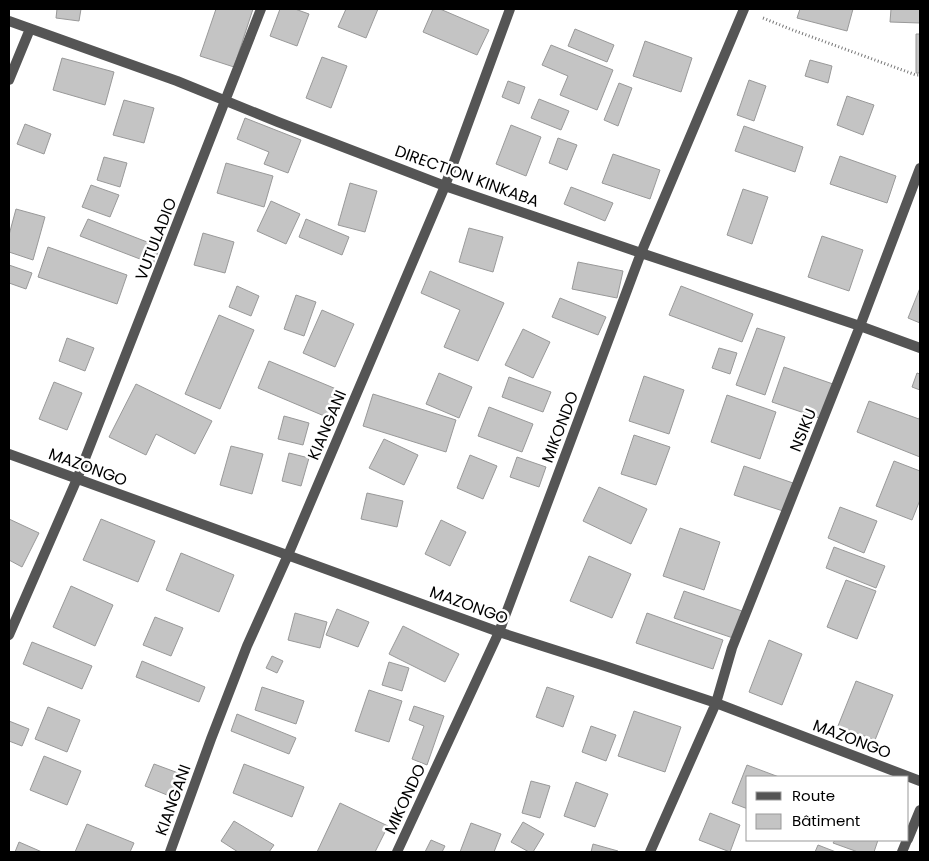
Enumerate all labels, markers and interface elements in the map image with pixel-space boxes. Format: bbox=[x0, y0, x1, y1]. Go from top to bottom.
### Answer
street label: DIRECTION KINKABA bbox=[392, 139, 543, 213]
street label: VUTULADIO bbox=[130, 194, 182, 284]
street label: KIANGANI bbox=[302, 386, 352, 464]
street label: MIKONDO bbox=[536, 388, 584, 466]
street label: NSIKU bbox=[784, 405, 822, 455]
street label: MAZONGO bbox=[46, 442, 130, 492]
street label: MAZONGO bbox=[427, 580, 511, 630]
street label: MAZONGO bbox=[810, 714, 894, 764]
street label: MIKONDO bbox=[379, 760, 431, 838]
street label: KIANGANI bbox=[150, 761, 196, 839]
legend bbox=[746, 776, 909, 841]
text: Route bbox=[792, 785, 835, 806]
text: Bâtiment bbox=[792, 810, 860, 831]

